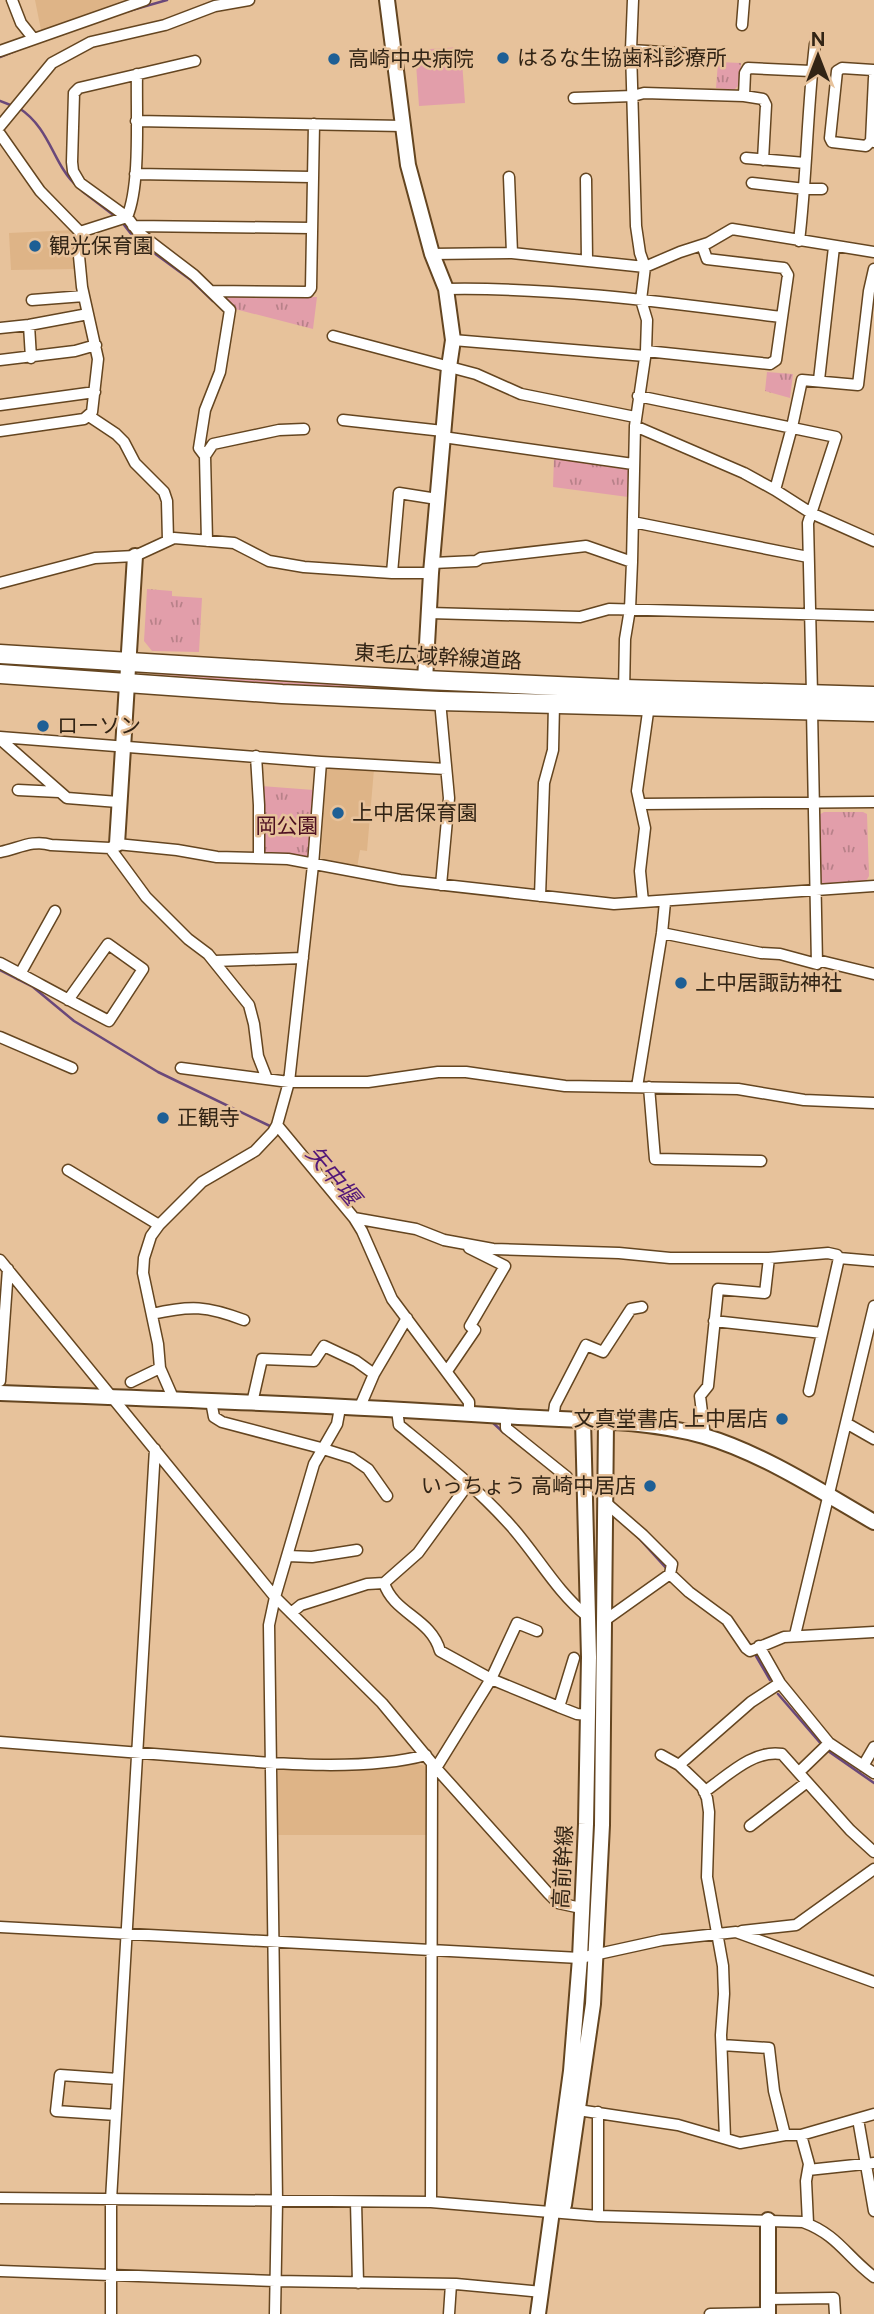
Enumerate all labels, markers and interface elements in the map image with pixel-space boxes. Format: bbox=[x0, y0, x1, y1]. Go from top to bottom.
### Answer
north arrow bbox=[783, 21, 853, 91]
text: N bbox=[811, 28, 825, 51]
place label: はるな生協歯科診療所 bbox=[517, 45, 727, 70]
place label: 高崎中央病院 bbox=[348, 46, 474, 71]
marker: はるな生協歯科診療所 bbox=[495, 50, 511, 66]
marker: 高崎中央病院 bbox=[326, 51, 342, 67]
place label: 観光保育園 bbox=[49, 233, 154, 258]
marker: 観光保育園 bbox=[27, 238, 43, 254]
street label: 東毛広域幹線道路 bbox=[353, 640, 523, 673]
place label: ローソン bbox=[57, 713, 141, 738]
marker: ローソン bbox=[35, 718, 51, 734]
place label: 上中居保育園 bbox=[352, 800, 478, 825]
marker: 上中居保育園 bbox=[330, 805, 346, 821]
park label: 岡公園 bbox=[256, 813, 319, 838]
place label: 上中居諏訪神社 bbox=[695, 970, 842, 995]
marker: 上中居諏訪神社 bbox=[673, 975, 689, 991]
place label: 正観寺 bbox=[177, 1105, 240, 1130]
marker: 正観寺 bbox=[155, 1110, 171, 1126]
water label: 矢中堰 bbox=[300, 1140, 368, 1213]
place label: 文真堂書店 上中居店 bbox=[574, 1406, 768, 1431]
marker: 文真堂書店 上中居店 bbox=[774, 1411, 790, 1427]
place label: いっちょう 高崎中居店 bbox=[421, 1473, 636, 1498]
marker: いっちょう 高崎中居店 bbox=[642, 1478, 658, 1494]
street label: 高前幹線 bbox=[548, 1824, 577, 1910]

